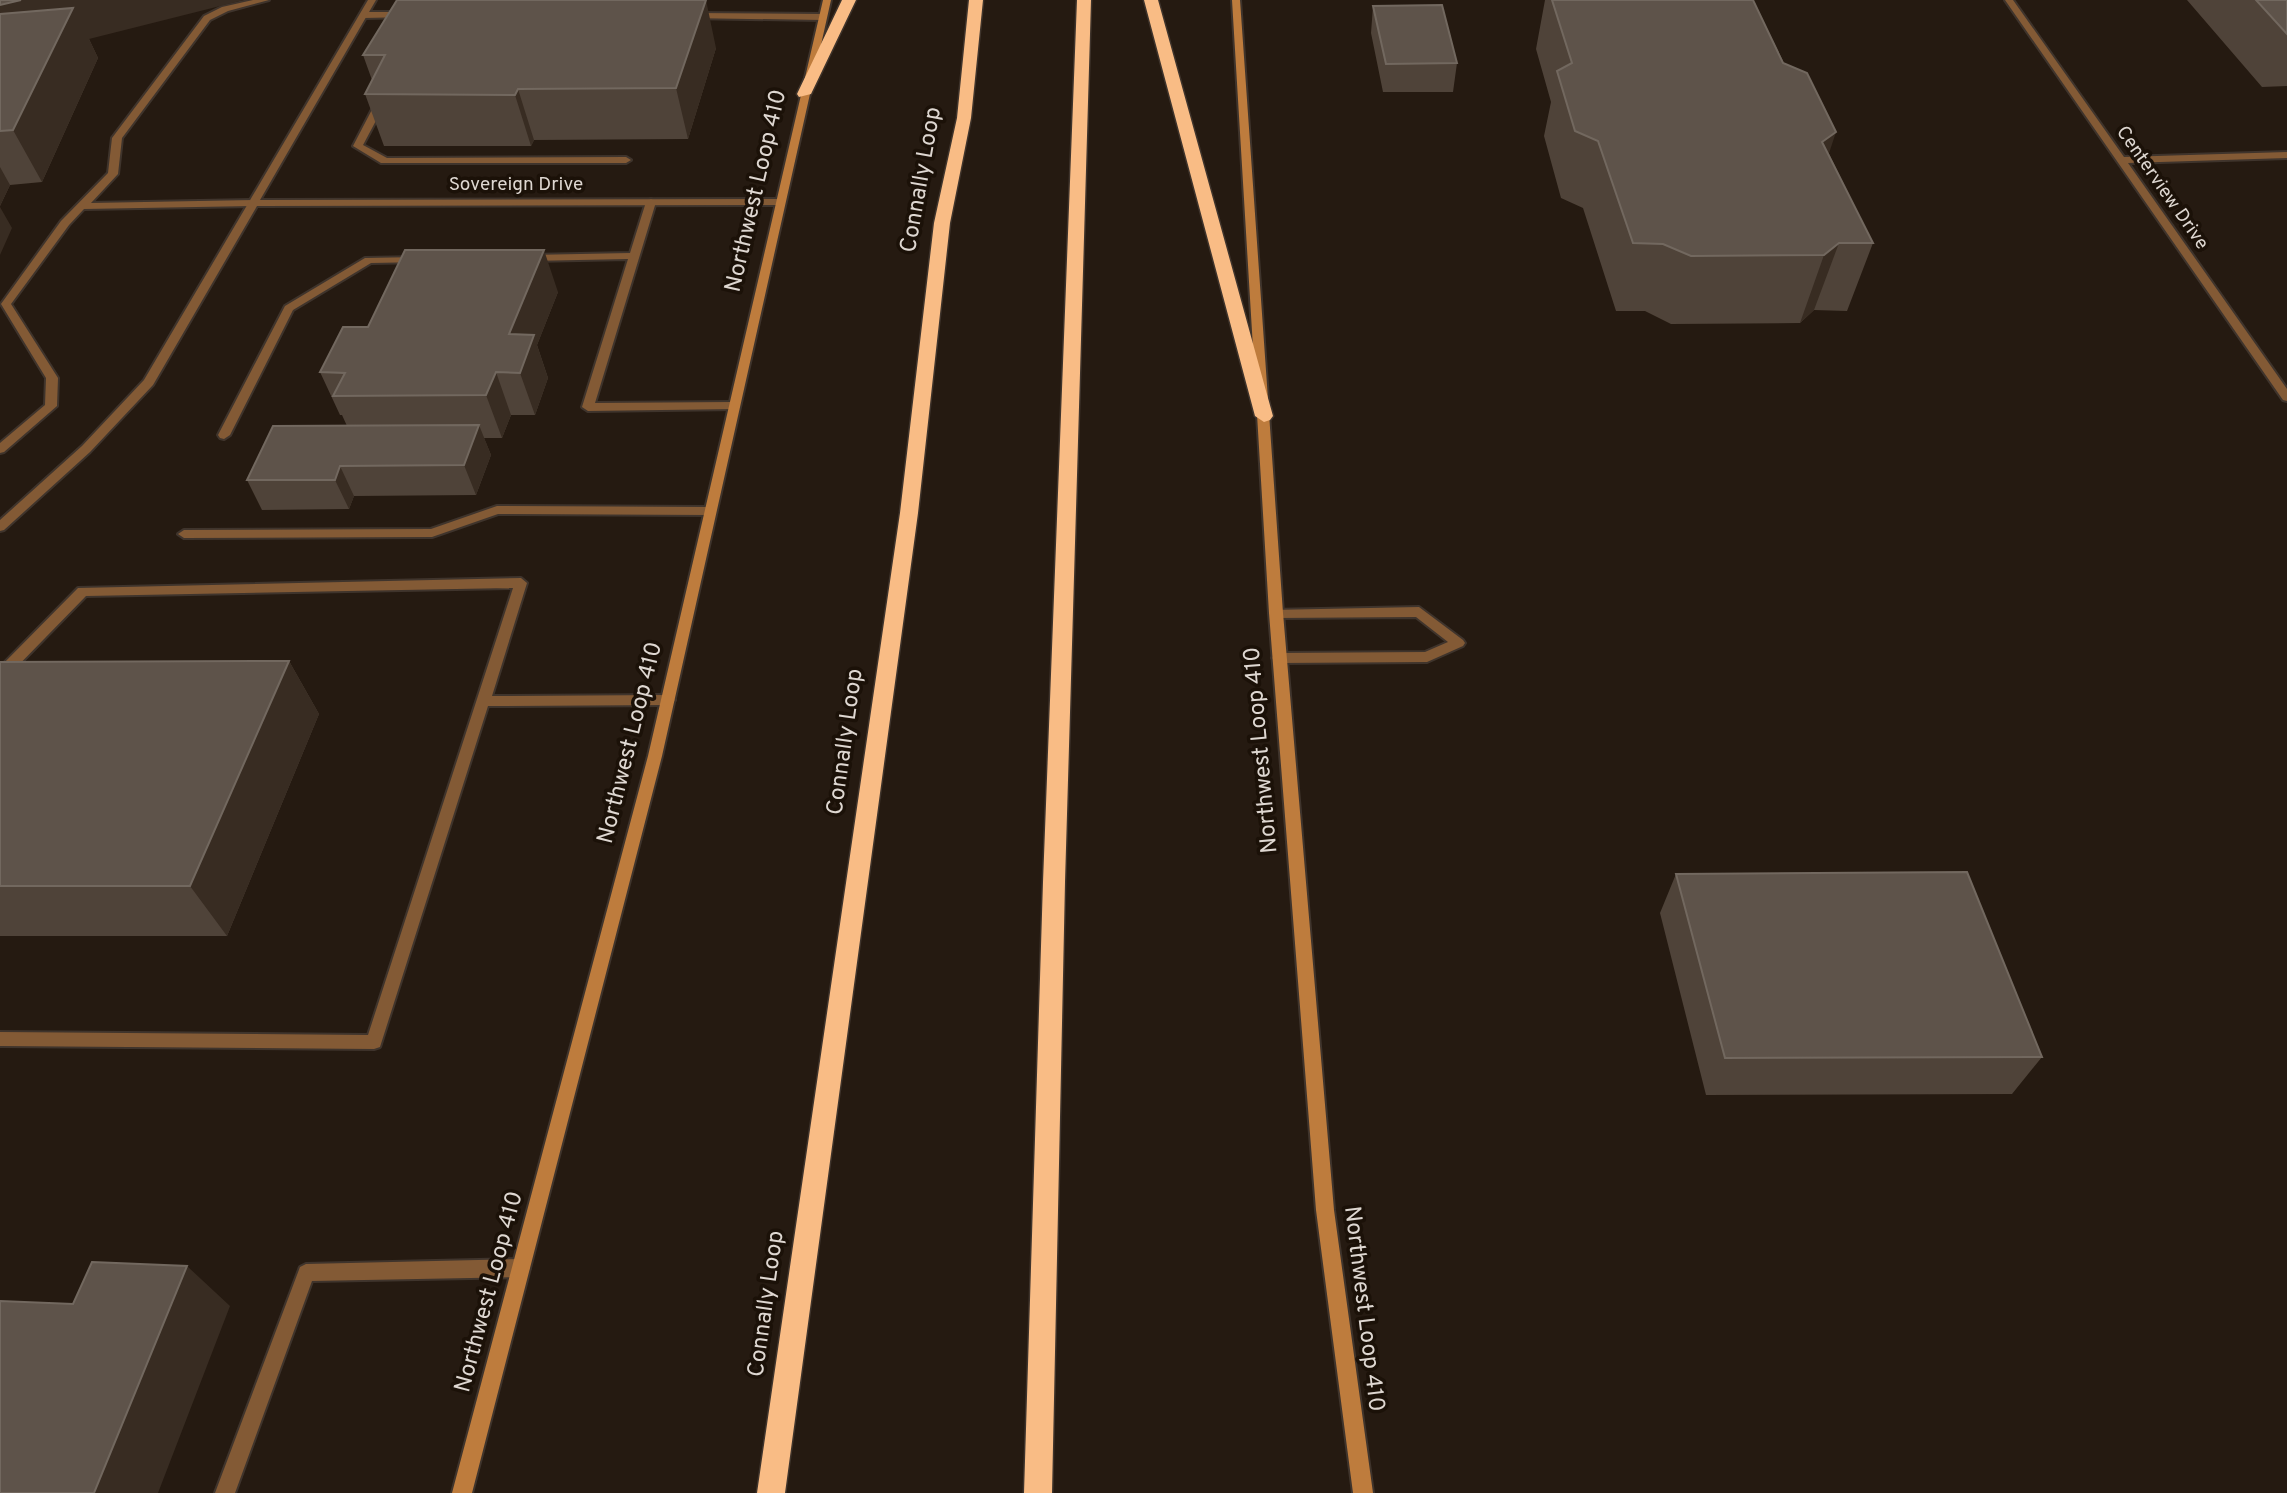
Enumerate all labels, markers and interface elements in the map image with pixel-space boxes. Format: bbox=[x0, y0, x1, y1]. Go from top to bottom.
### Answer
street label: Northwest Loop 410 bbox=[720, 87, 794, 295]
street label: Connally Loop bbox=[895, 105, 949, 255]
street label: Centerview Drive bbox=[2110, 121, 2214, 255]
street label: Sovereign Drive bbox=[449, 173, 583, 197]
street label: Northwest Loop 410 bbox=[592, 639, 670, 847]
street label: Northwest Loop 410 bbox=[1239, 646, 1285, 854]
street label: Connally Loop bbox=[821, 667, 871, 817]
street label: Northwest Loop 410 bbox=[449, 1188, 531, 1396]
street label: Northwest Loop 410 bbox=[1336, 1204, 1390, 1414]
street label: Connally Loop bbox=[742, 1229, 792, 1379]

